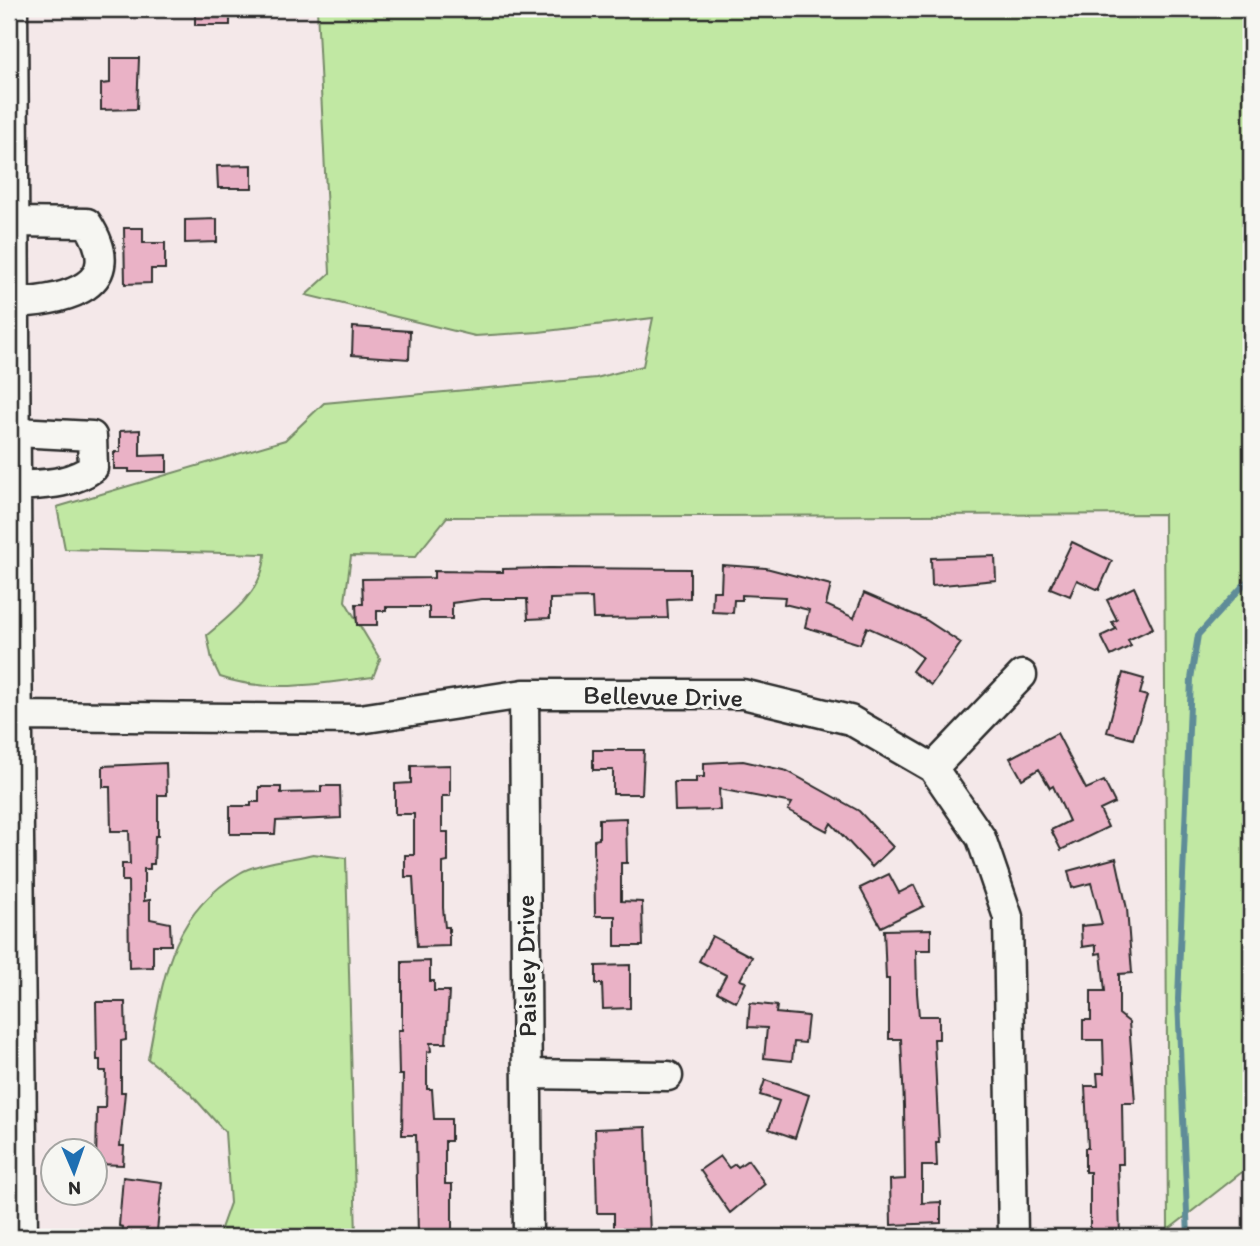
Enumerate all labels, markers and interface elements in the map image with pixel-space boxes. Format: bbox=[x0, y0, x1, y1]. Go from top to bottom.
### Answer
street label: Bellevue Drive bbox=[583, 679, 743, 713]
street label: Paisley Drive bbox=[509, 895, 543, 1037]
north arrow bbox=[38, 1138, 108, 1208]
text: N bbox=[68, 1177, 81, 1200]

